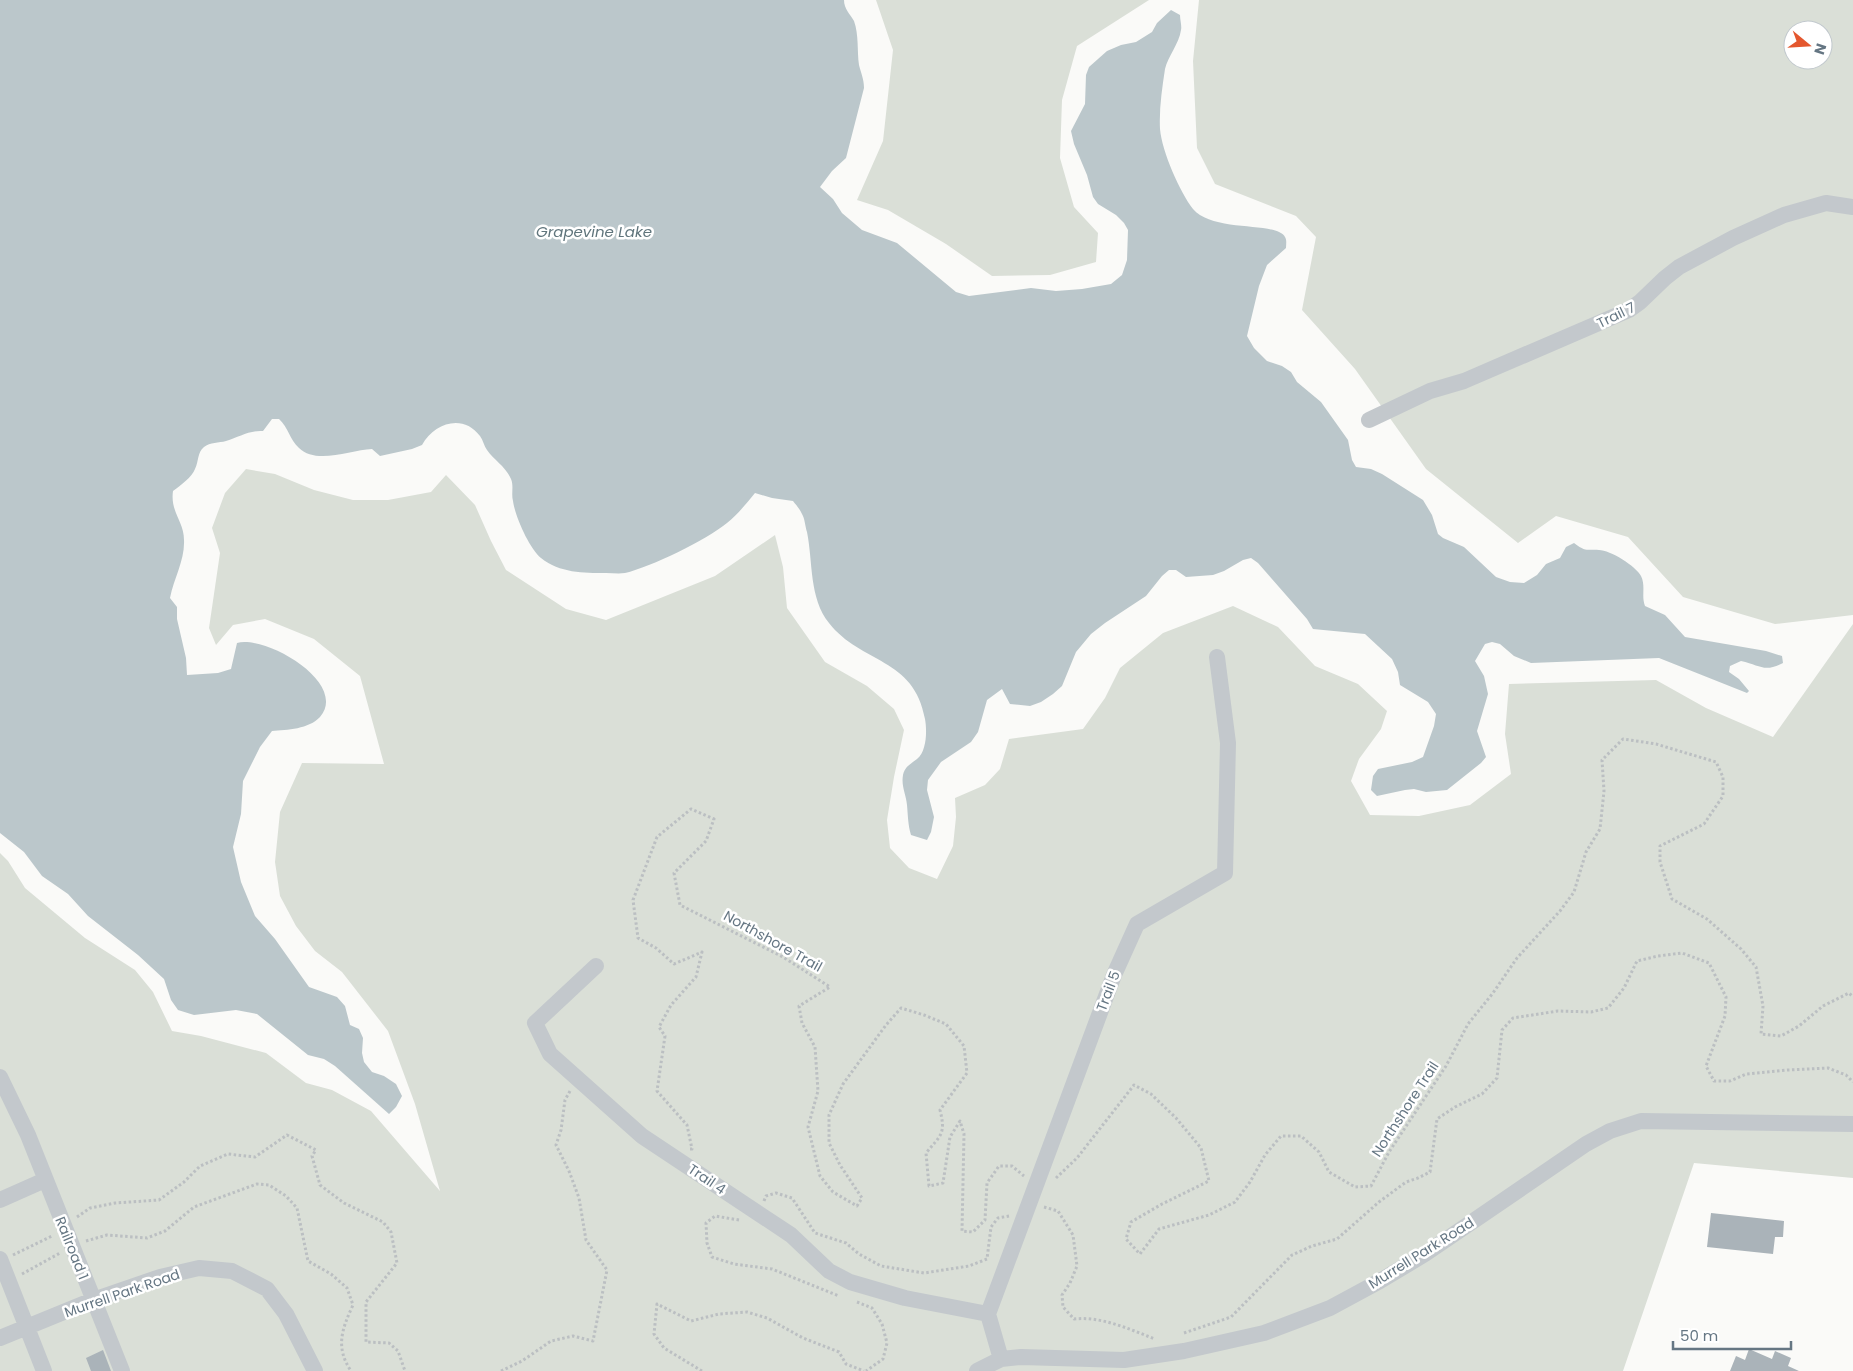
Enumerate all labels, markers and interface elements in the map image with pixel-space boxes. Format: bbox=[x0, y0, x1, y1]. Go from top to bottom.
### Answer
north arrow bbox=[1783, 20, 1833, 70]
text: N bbox=[1809, 41, 1832, 57]
water label: Grapevine Lake bbox=[536, 221, 652, 242]
street label: Trail 7 bbox=[1593, 297, 1639, 333]
street label: Northshore Trail bbox=[720, 906, 826, 976]
street label: Trail 5 bbox=[1091, 968, 1125, 1014]
street label: Northshore Trail bbox=[1367, 1057, 1443, 1161]
street label: Trail 4 bbox=[684, 1159, 730, 1199]
street label: Murrell Park Road bbox=[1364, 1212, 1478, 1294]
street label: Railroad 1 bbox=[50, 1214, 94, 1282]
street label: Murrell Park Road bbox=[62, 1264, 182, 1322]
scale bar bbox=[1673, 1318, 1790, 1350]
text: 50 m bbox=[1680, 1325, 1718, 1346]

